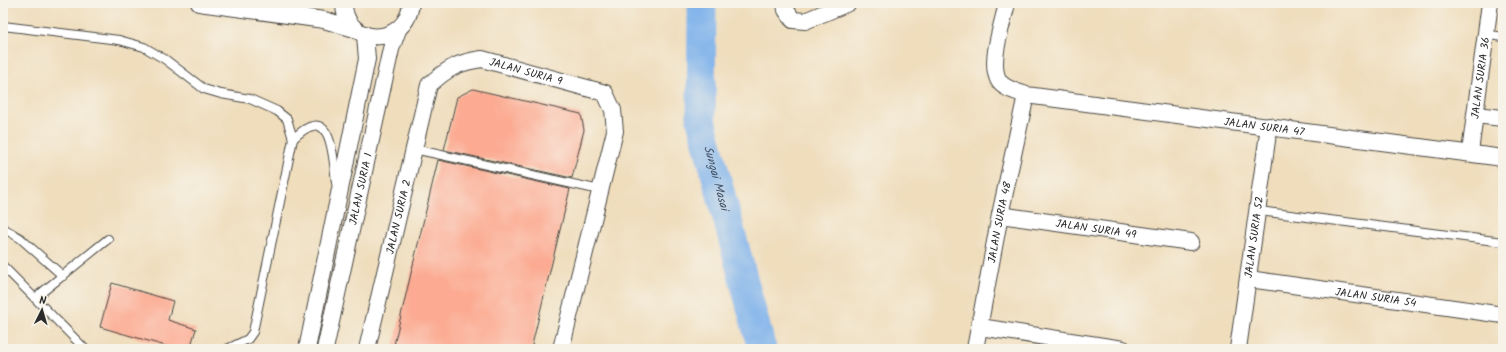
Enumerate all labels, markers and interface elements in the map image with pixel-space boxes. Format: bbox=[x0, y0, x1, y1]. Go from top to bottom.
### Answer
street label: JALAN SURIA 36 bbox=[1467, 36, 1495, 120]
street label: JALAN SURIA 9 bbox=[487, 53, 565, 91]
street label: JALAN SURIA 47 bbox=[1223, 113, 1306, 142]
water label: Sungai Masai bbox=[698, 144, 734, 216]
street label: JALAN SURIA 1 bbox=[345, 151, 378, 227]
street label: JALAN SURIA 2 bbox=[382, 178, 417, 256]
street label: JALAN SURIA 48 bbox=[983, 180, 1017, 265]
street label: JALAN SURIA 52 bbox=[1240, 195, 1269, 279]
street label: JALAN SURIA 49 bbox=[1054, 215, 1138, 244]
street label: JALAN SURIA 54 bbox=[1334, 283, 1417, 313]
north arrow bbox=[22, 290, 62, 330]
text: N bbox=[39, 292, 47, 310]

